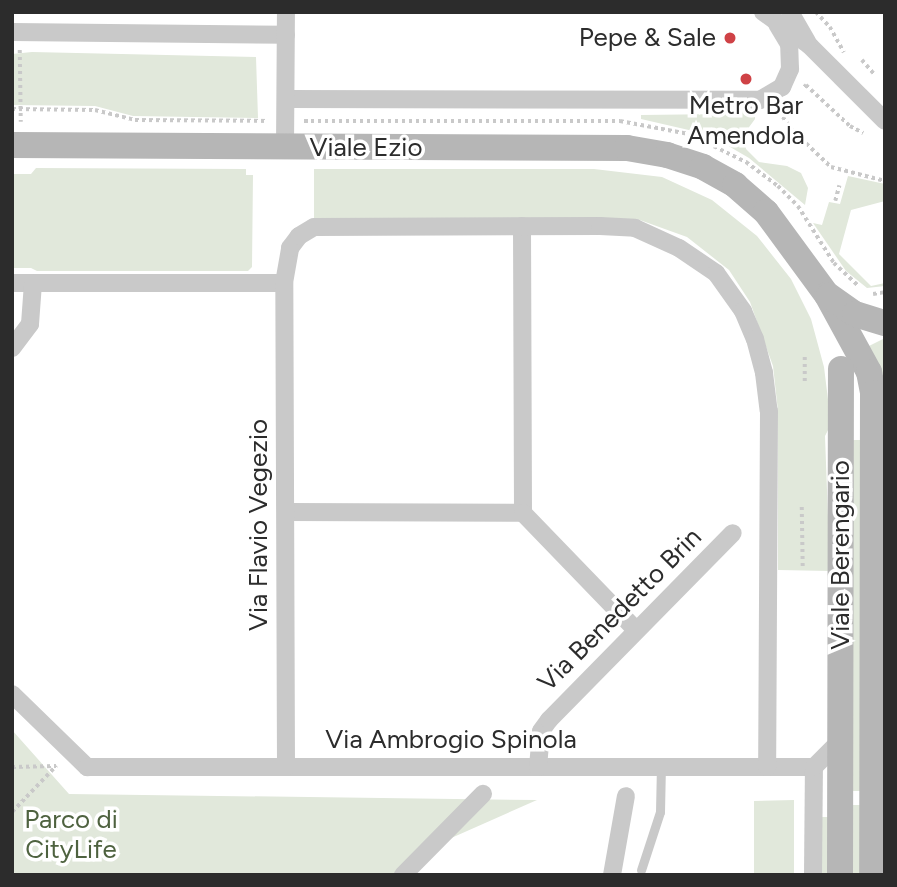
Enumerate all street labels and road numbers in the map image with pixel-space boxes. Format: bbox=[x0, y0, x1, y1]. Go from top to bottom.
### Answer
street label: Viale Ezio bbox=[310, 132, 422, 164]
street label: Via Flavio Vegezio bbox=[243, 419, 275, 631]
street label: Viale Berengario bbox=[825, 460, 857, 650]
street label: Via Benedetto Brin bbox=[532, 522, 708, 698]
street label: Via Ambrogio Spinola bbox=[325, 724, 577, 756]

